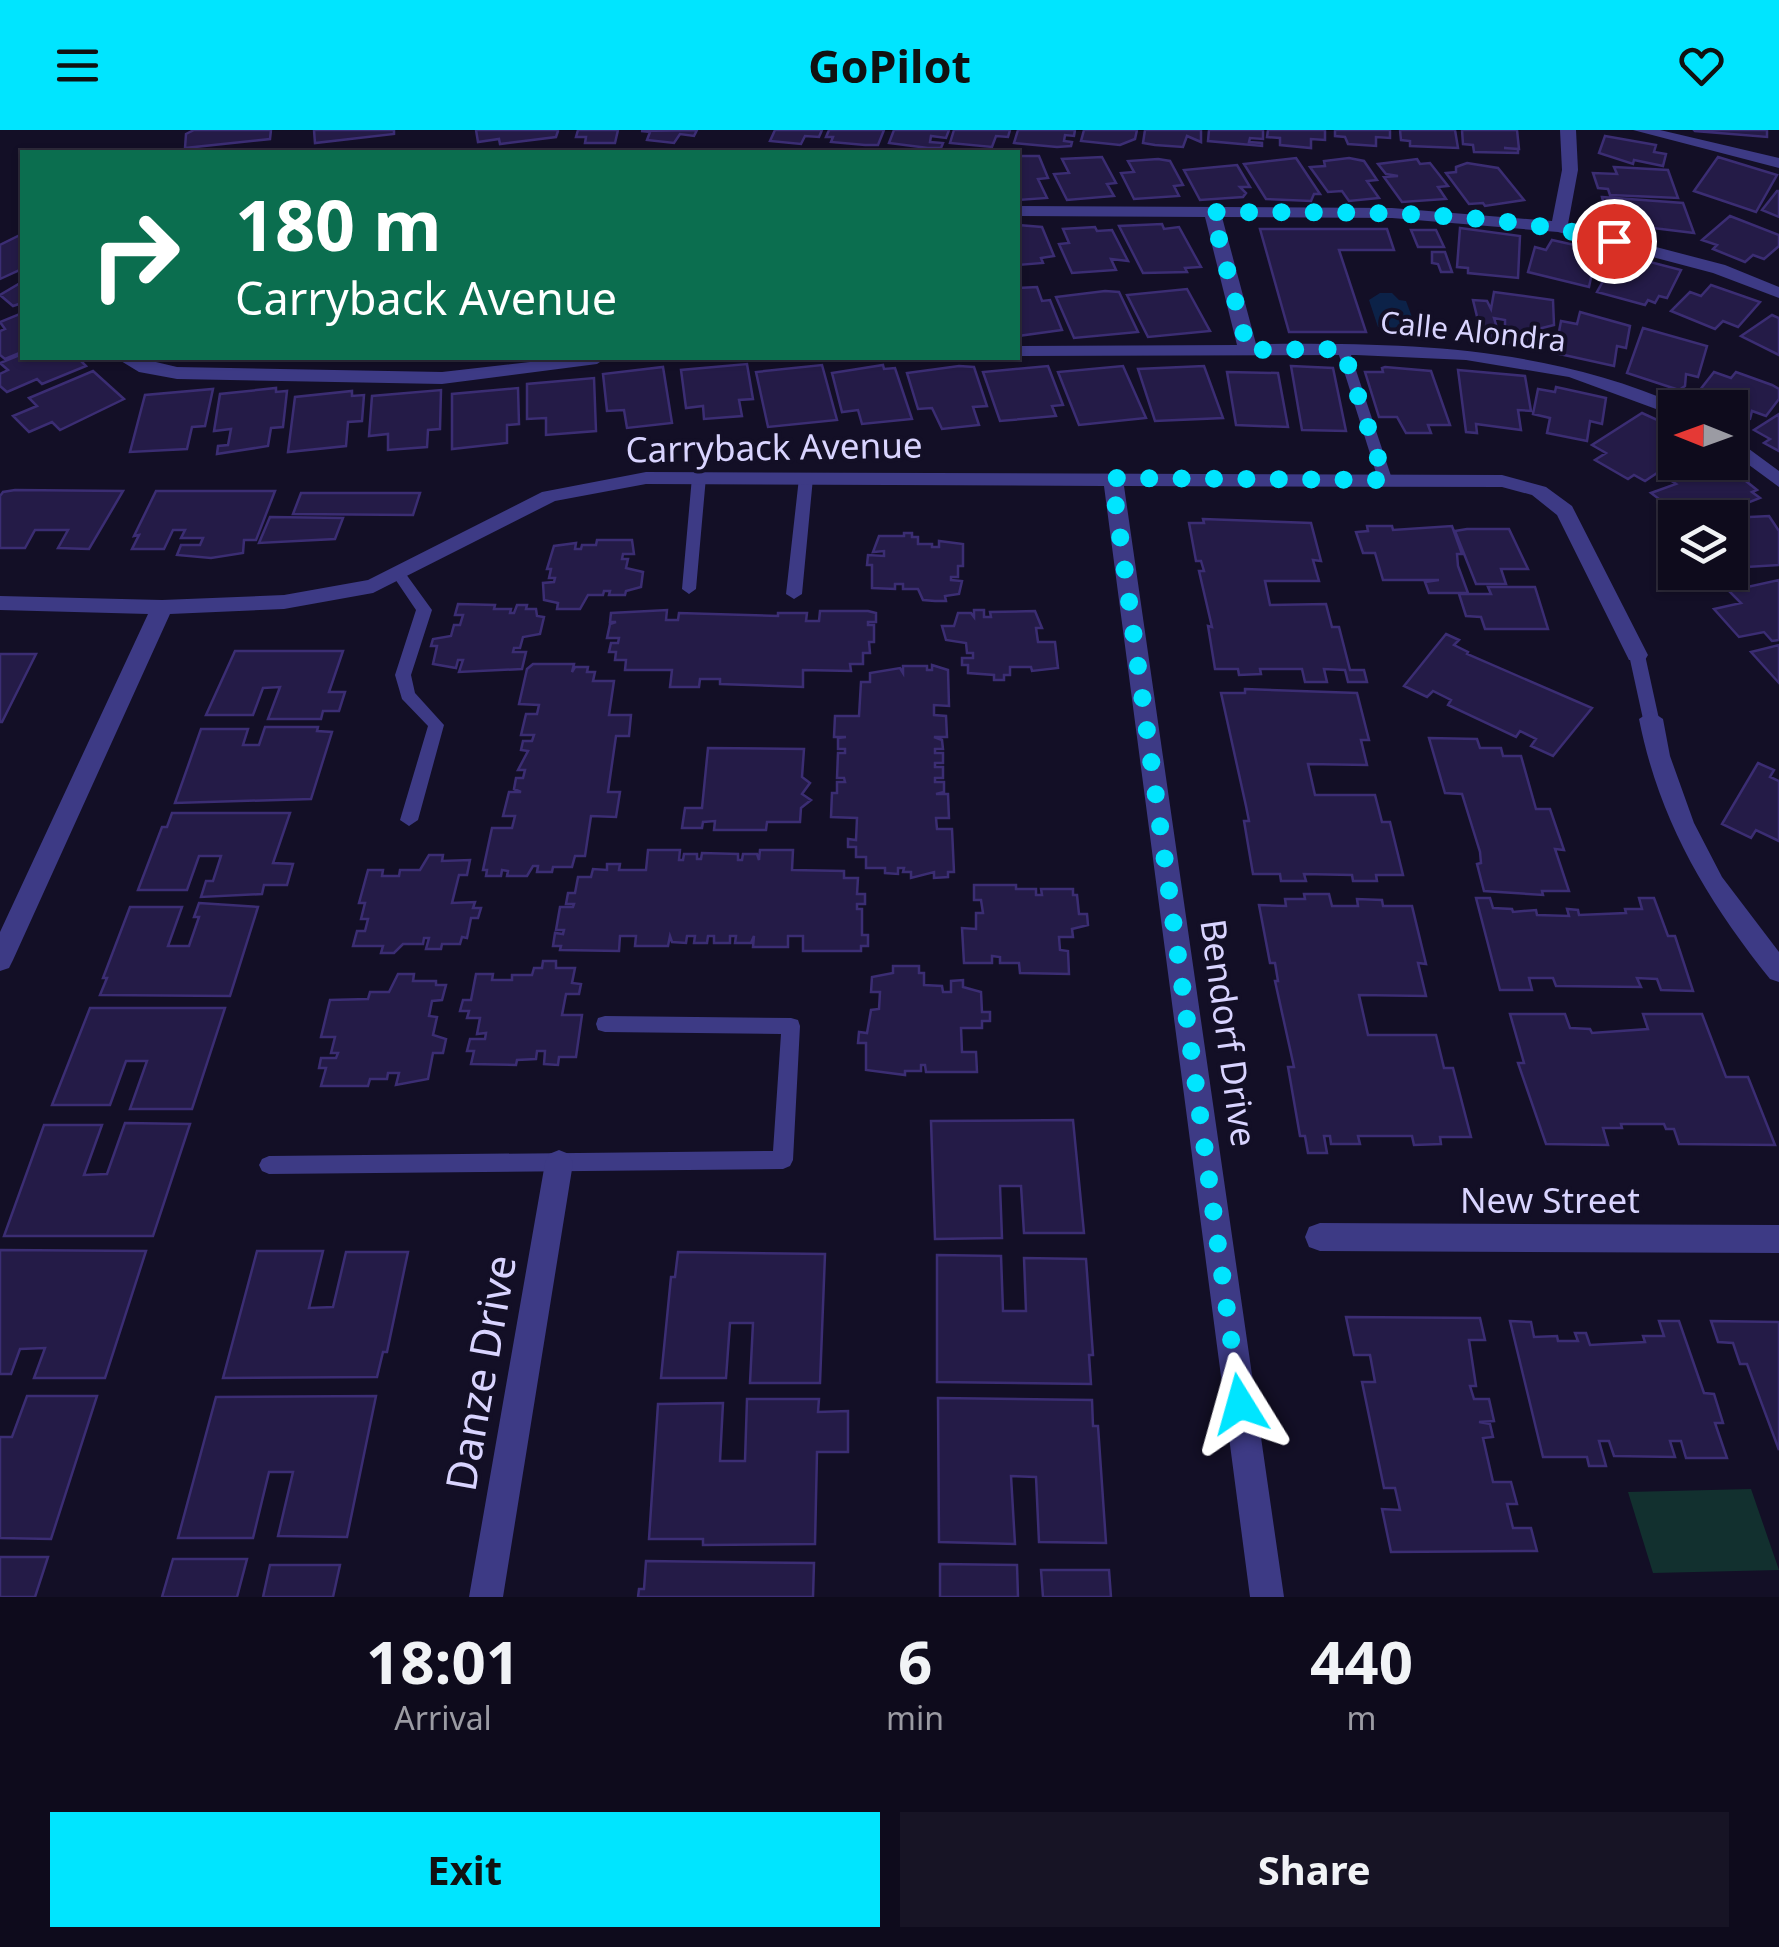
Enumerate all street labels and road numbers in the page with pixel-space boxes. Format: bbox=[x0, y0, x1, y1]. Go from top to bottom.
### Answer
street label: Calle Alondra bbox=[1378, 300, 1568, 361]
street label: Carryback Avenue bbox=[625, 420, 923, 473]
street label: Bendorf Drive bbox=[1190, 916, 1269, 1149]
street label: New Street bbox=[1460, 1176, 1640, 1223]
street label: Danze Drive bbox=[431, 1250, 528, 1495]

